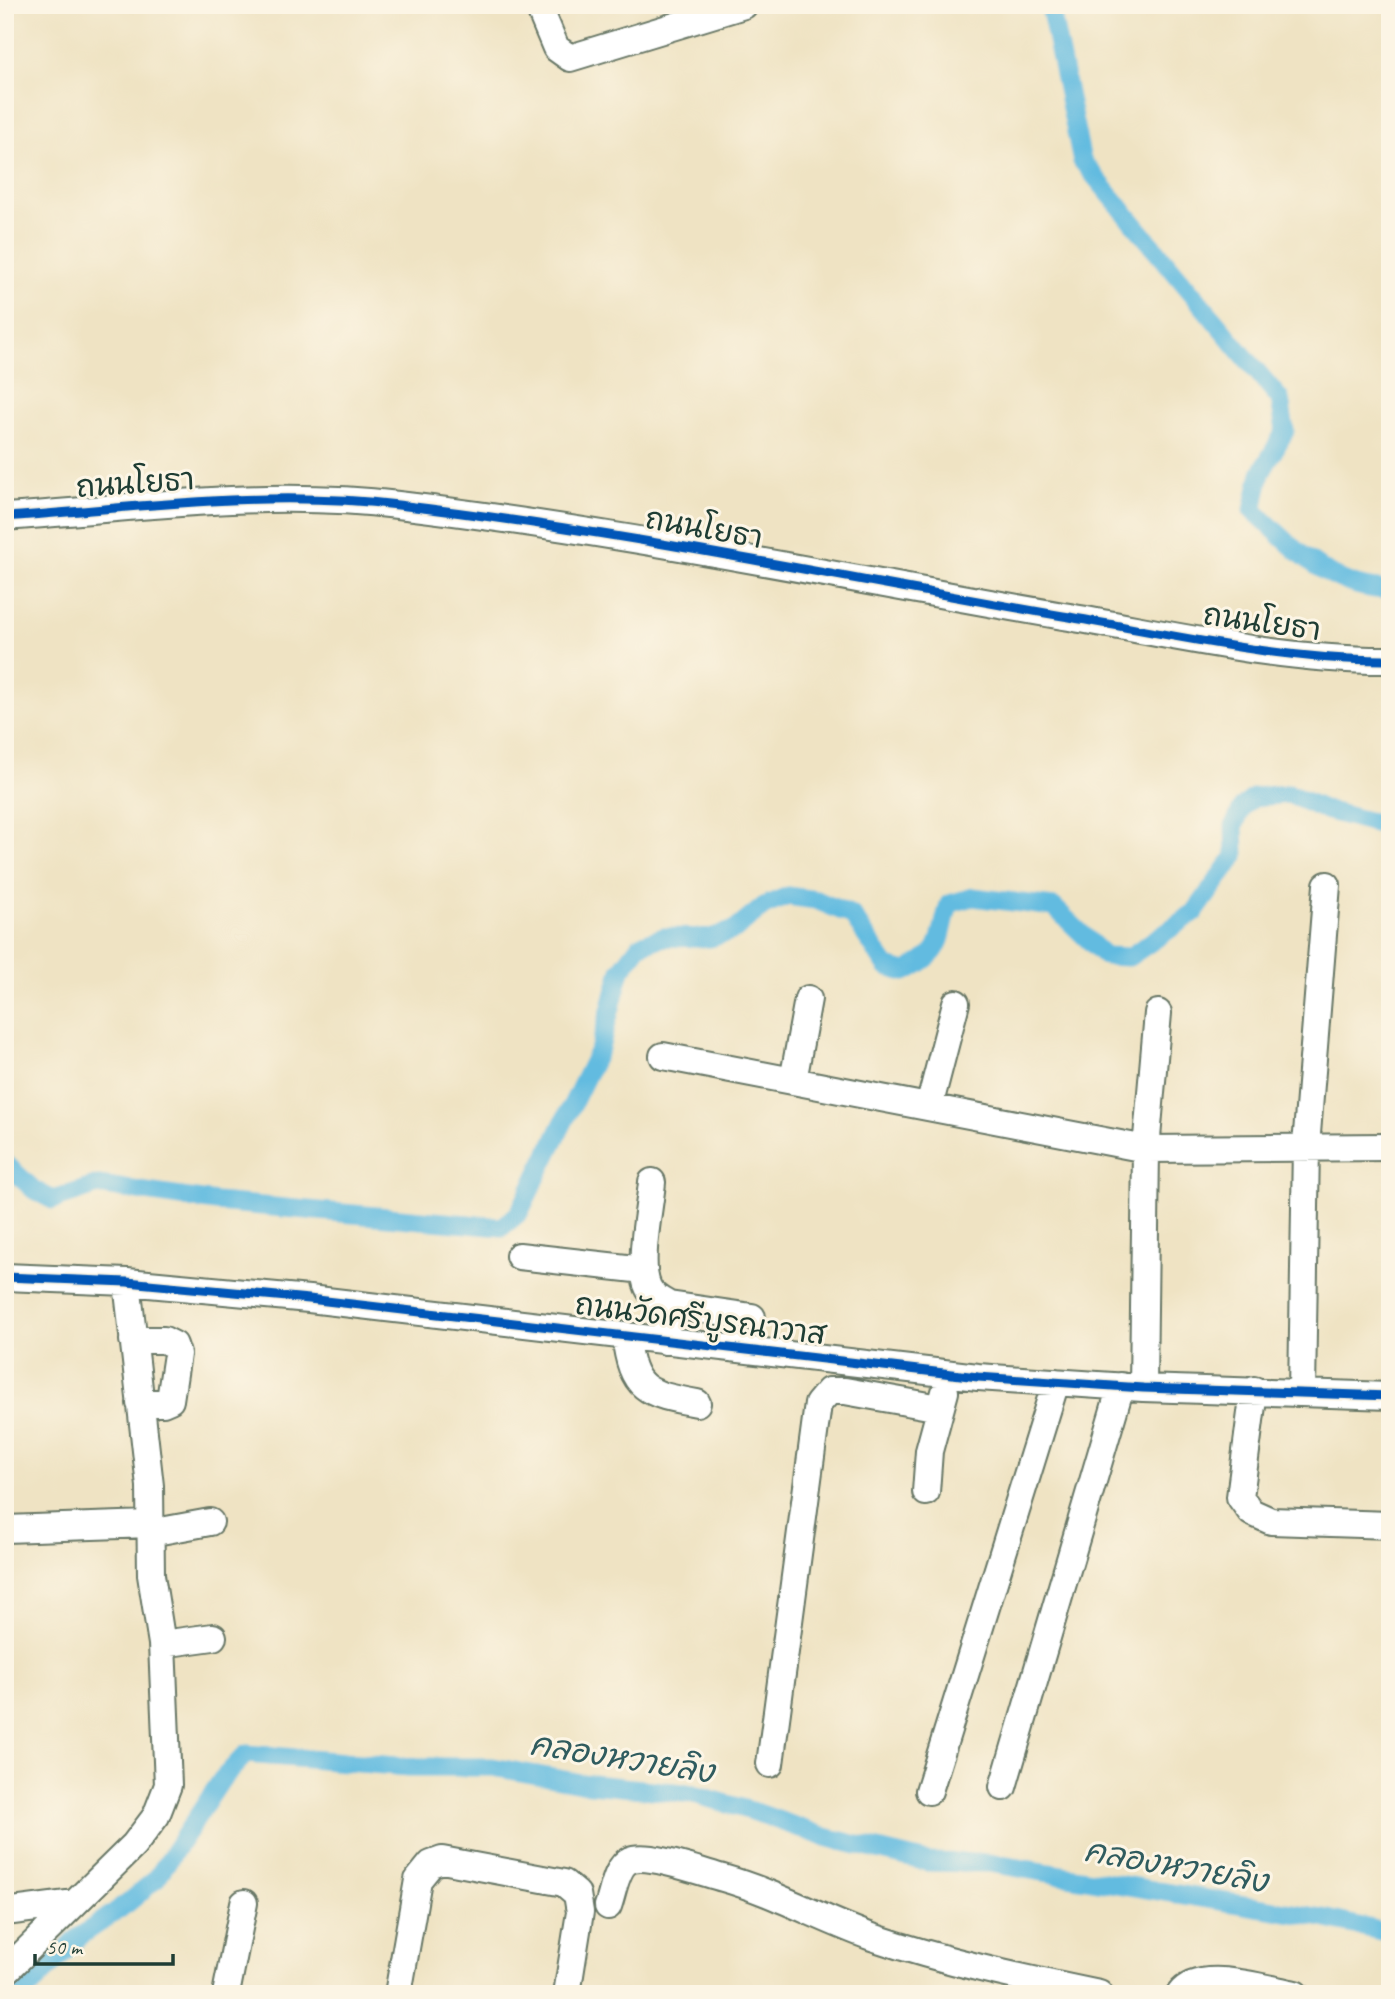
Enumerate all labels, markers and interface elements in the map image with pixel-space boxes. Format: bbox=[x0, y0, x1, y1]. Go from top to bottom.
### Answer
street label: ถนนโยธา bbox=[75, 459, 195, 506]
street label: ถนนโยธา bbox=[642, 498, 766, 557]
street label: ถนนโยธา bbox=[1201, 594, 1323, 649]
street label: ถนนวัดศรีบูรณาวาส bbox=[572, 1285, 829, 1356]
water label: คลองหวายลิง bbox=[527, 1723, 719, 1793]
water label: คลองหวายลิง bbox=[1081, 1830, 1273, 1903]
scale bar bbox=[35, 1922, 173, 1966]
text: 50 m bbox=[46, 1934, 84, 1960]

